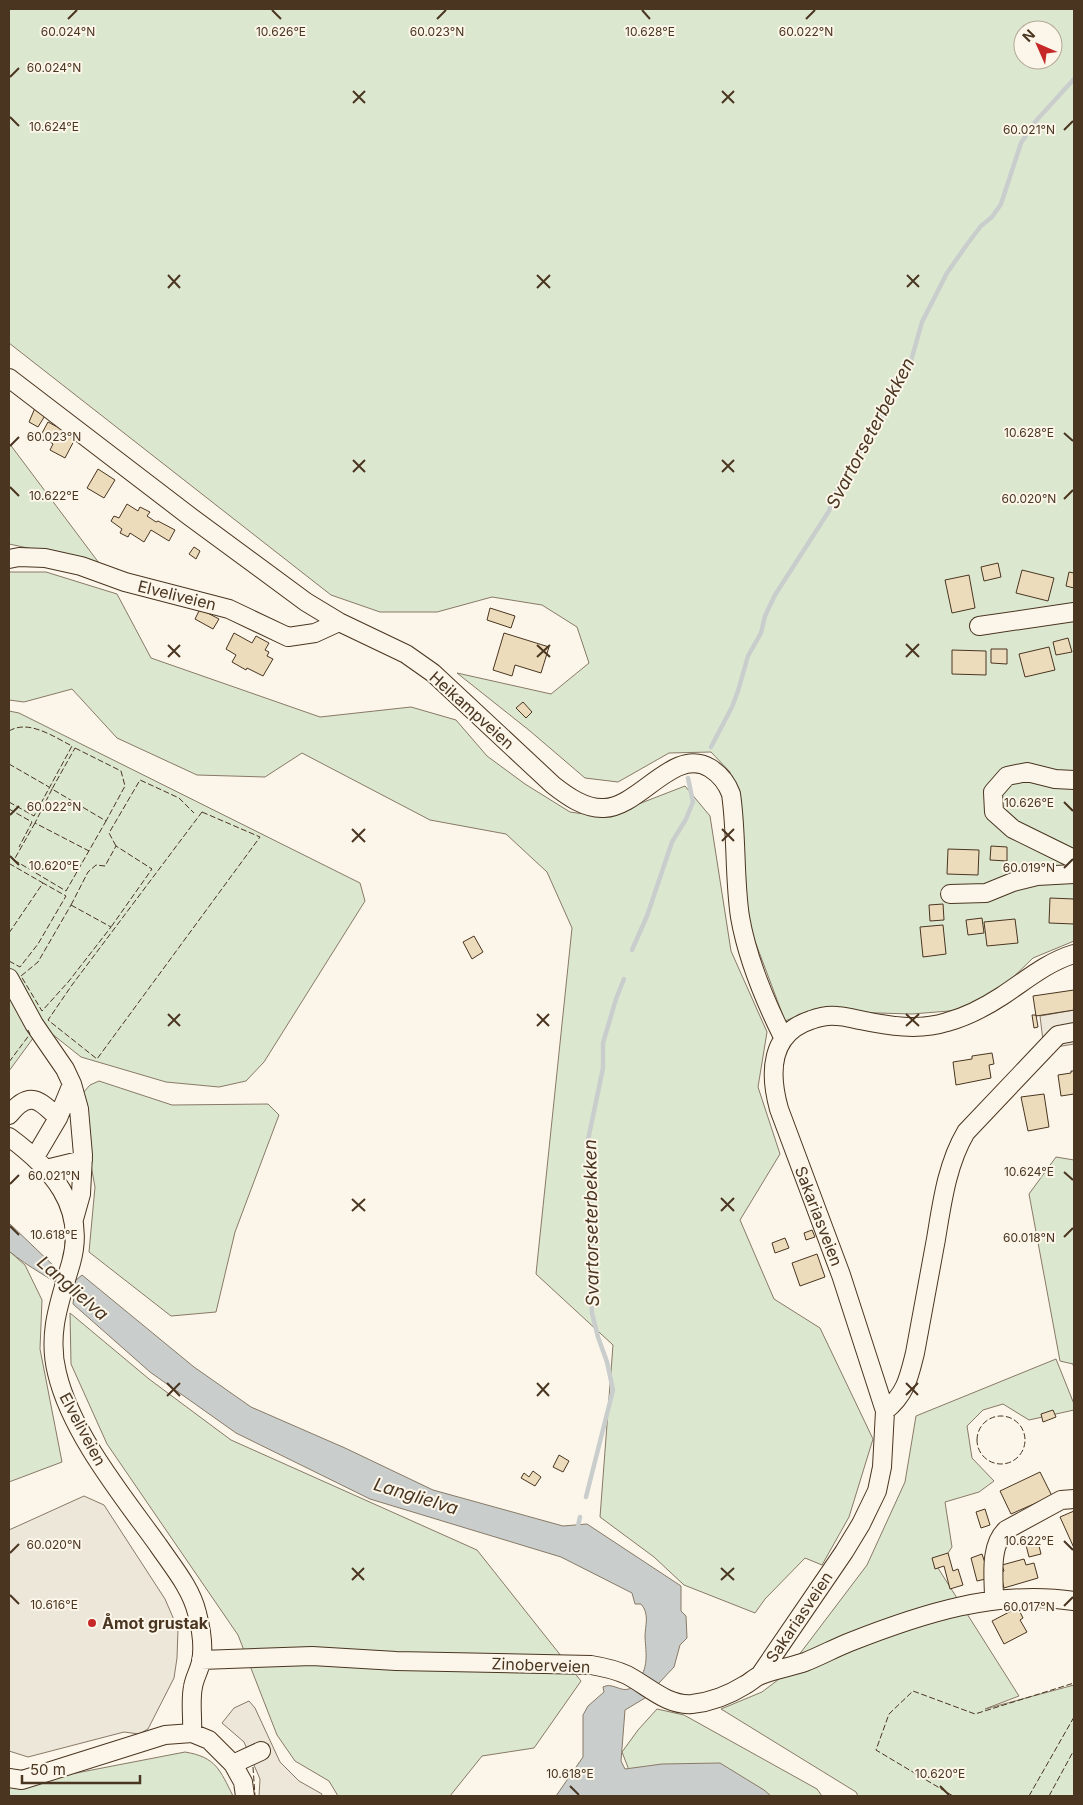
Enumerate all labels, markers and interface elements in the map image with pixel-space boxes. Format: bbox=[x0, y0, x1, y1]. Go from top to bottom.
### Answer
north arrow bbox=[1013, 20, 1063, 70]
text: 60.024°N bbox=[41, 24, 95, 39]
text: 10.626°E bbox=[256, 24, 306, 39]
text: 60.023°N bbox=[410, 24, 464, 39]
text: 10.628°E bbox=[625, 24, 675, 39]
text: 60.022°N bbox=[779, 24, 833, 39]
text: N bbox=[1019, 26, 1038, 45]
text: 60.024°N bbox=[27, 60, 81, 75]
text: 10.624°E bbox=[29, 119, 79, 134]
text: 60.021°N bbox=[1003, 122, 1055, 137]
water label: Svartorseterbekken bbox=[821, 354, 919, 512]
text: 10.628°E bbox=[1004, 425, 1054, 440]
text: 60.023°N bbox=[27, 429, 81, 444]
text: 10.622°E bbox=[29, 488, 79, 503]
text: 60.020°N bbox=[1002, 491, 1056, 506]
street label: Elveliveien bbox=[136, 576, 218, 614]
street label: Heikampveien bbox=[426, 667, 518, 753]
text: 10.626°E bbox=[1004, 795, 1054, 810]
text: 60.022°N bbox=[27, 799, 81, 814]
text: 10.620°E bbox=[29, 858, 79, 873]
text: 60.019°N bbox=[1003, 860, 1055, 875]
water label: Svartorseterbekken bbox=[579, 1139, 603, 1307]
street label: Sakariasveien bbox=[791, 1163, 847, 1269]
text: 10.624°E bbox=[1004, 1164, 1054, 1179]
text: 60.021°N bbox=[28, 1168, 80, 1183]
text: 10.618°E bbox=[30, 1227, 78, 1242]
text: 60.018°N bbox=[1003, 1230, 1055, 1245]
water label: Langlielva bbox=[33, 1251, 113, 1325]
street label: Elveliveien bbox=[55, 1389, 111, 1469]
water label: Langlielva bbox=[371, 1473, 461, 1519]
text: 10.622°E bbox=[1004, 1533, 1054, 1548]
text: 60.020°N bbox=[27, 1537, 81, 1552]
street label: Sakariasveien bbox=[761, 1568, 837, 1666]
text: 10.616°E bbox=[30, 1597, 78, 1612]
text: 60.017°N bbox=[1003, 1599, 1055, 1614]
place label: Åmot grustak bbox=[102, 1612, 209, 1633]
marker: Åmot grustak bbox=[86, 1617, 98, 1629]
street label: Zinoberveien bbox=[491, 1653, 591, 1677]
scale bar bbox=[22, 1752, 140, 1784]
text: 50 m bbox=[30, 1760, 66, 1779]
text: 10.618°E bbox=[546, 1766, 594, 1781]
text: 10.620°E bbox=[915, 1766, 965, 1781]

